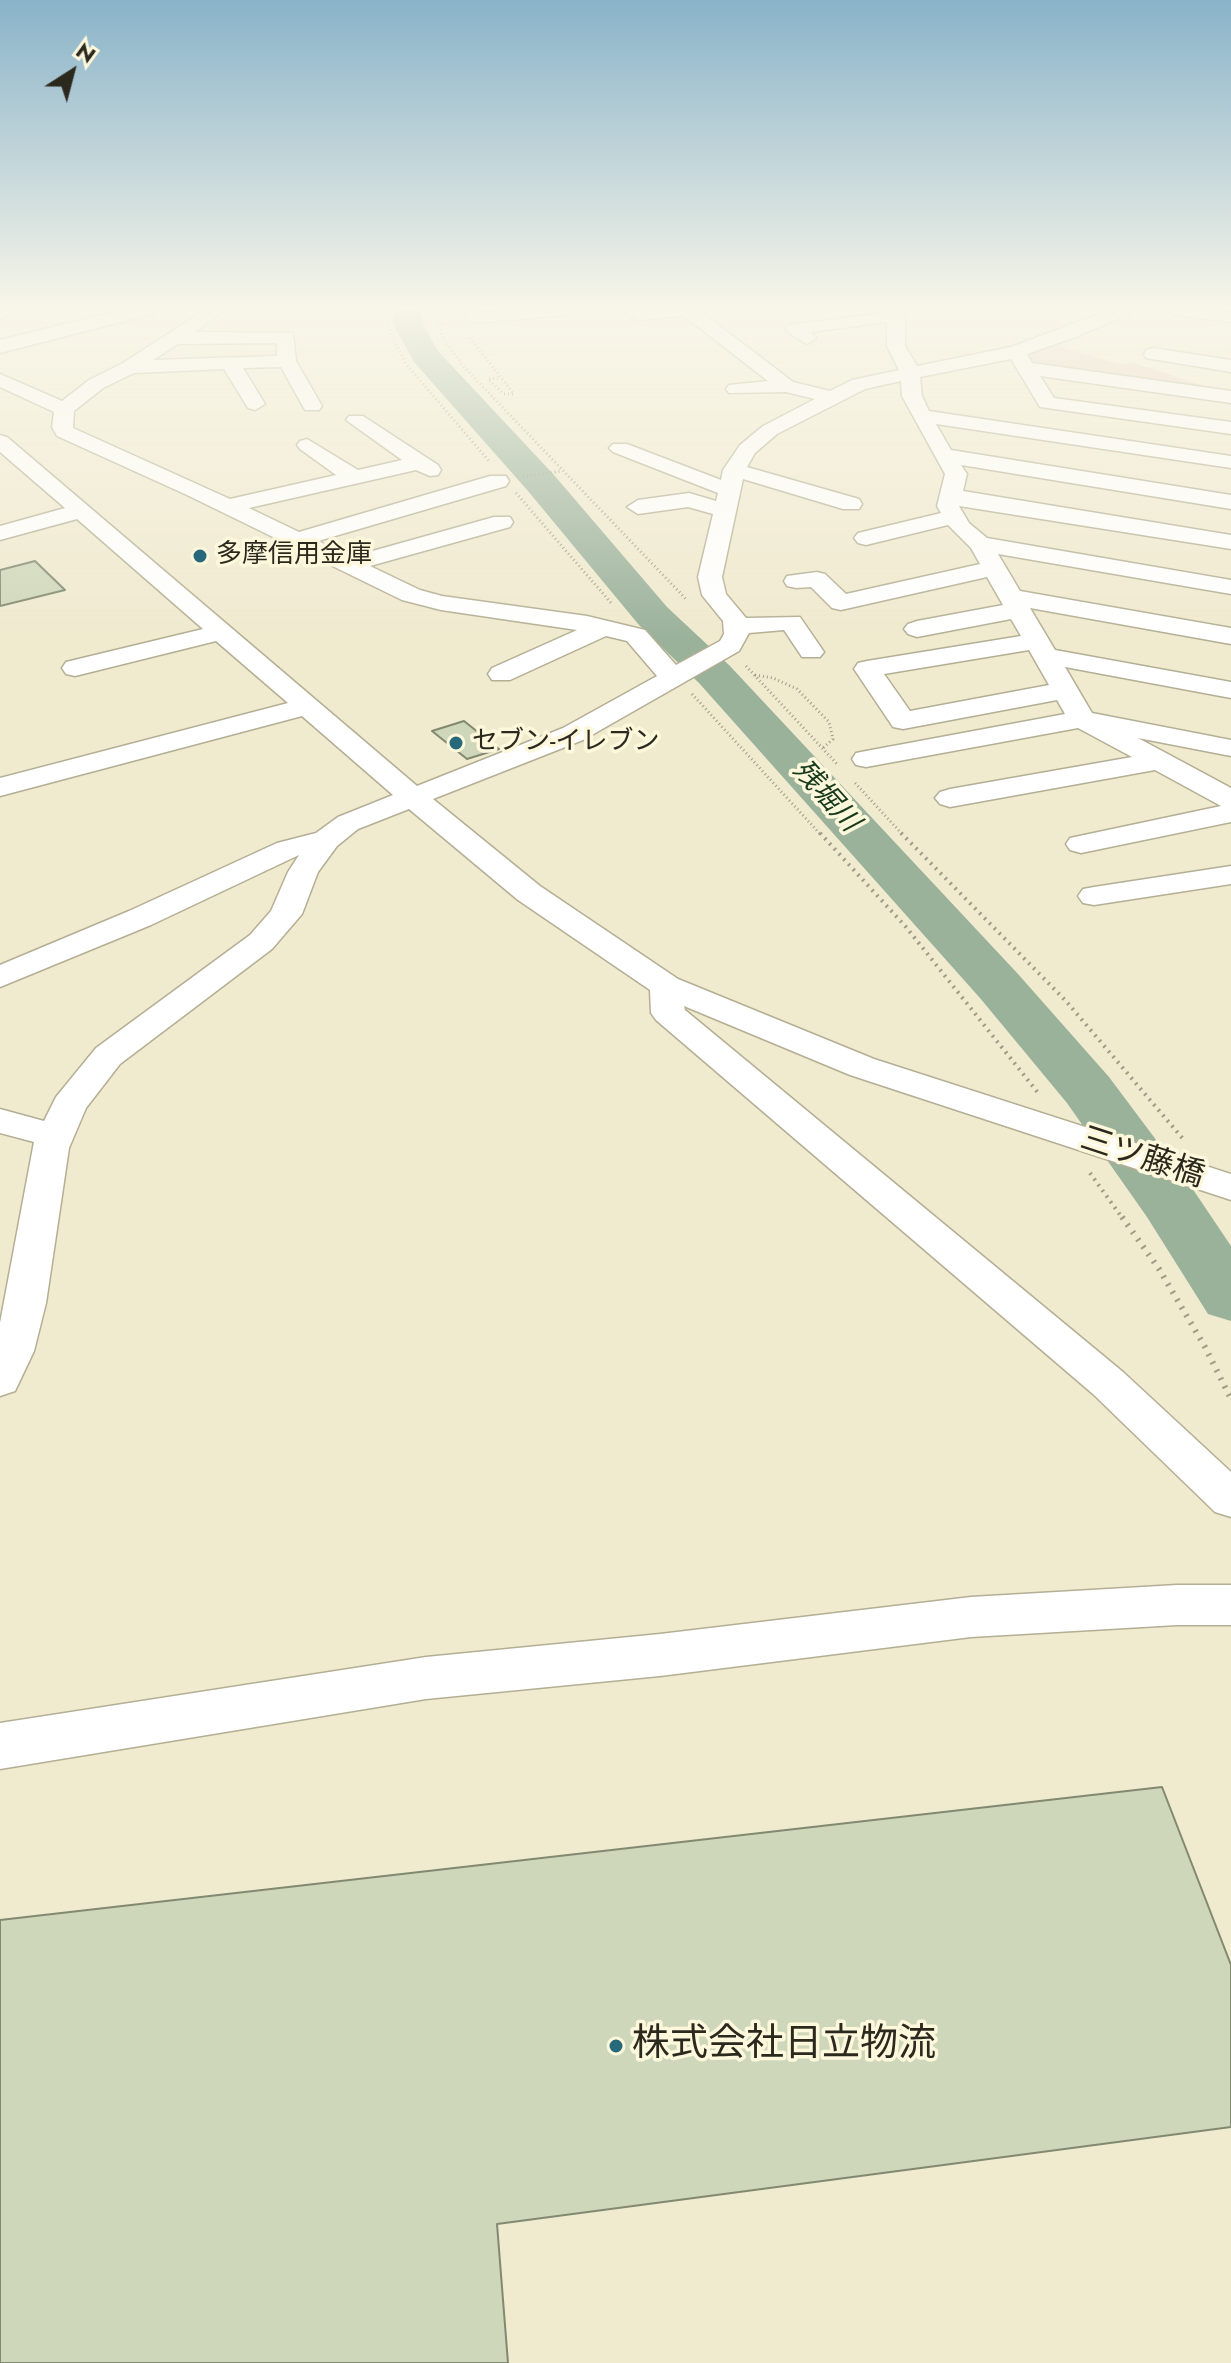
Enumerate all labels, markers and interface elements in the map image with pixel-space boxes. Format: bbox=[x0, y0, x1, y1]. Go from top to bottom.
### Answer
north arrow bbox=[32, 32, 112, 112]
text: N bbox=[70, 35, 103, 71]
place label: 多摩信用金庫 bbox=[216, 540, 372, 572]
marker: 多摩信用金庫 bbox=[191, 547, 209, 565]
place label: セブン-イレブン bbox=[472, 727, 659, 759]
marker: セブン-イレブン bbox=[447, 734, 465, 752]
water label: 残堀川 bbox=[784, 755, 866, 839]
street label: 三ツ藤橋 bbox=[1075, 1121, 1209, 1197]
place label: 株式会社日立物流 bbox=[632, 2023, 936, 2069]
marker: 株式会社日立物流 bbox=[607, 2037, 625, 2055]

